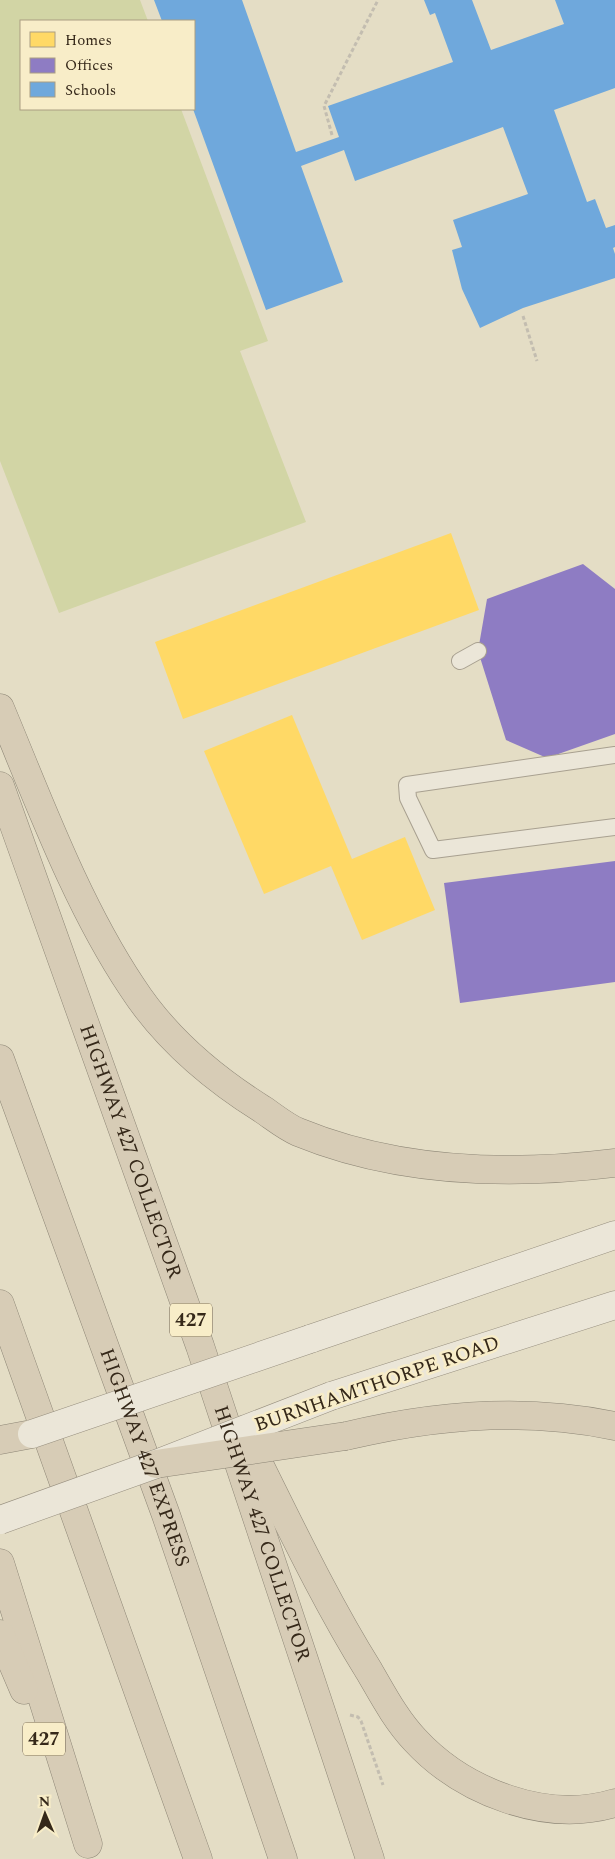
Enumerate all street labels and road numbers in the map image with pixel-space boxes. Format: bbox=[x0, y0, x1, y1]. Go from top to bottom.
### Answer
street label: HIGHWAY 427 COLLECTOR bbox=[71, 1020, 190, 1283]
road number: 427 bbox=[170, 1304, 212, 1336]
street label: BURNHAMTHORPE ROAD bbox=[250, 1328, 504, 1440]
street label: HIGHWAY 427 EXPRESS bbox=[92, 1344, 198, 1571]
street label: HIGHWAY 427 COLLECTOR bbox=[206, 1402, 319, 1666]
road number: 427 bbox=[23, 1722, 65, 1756]

